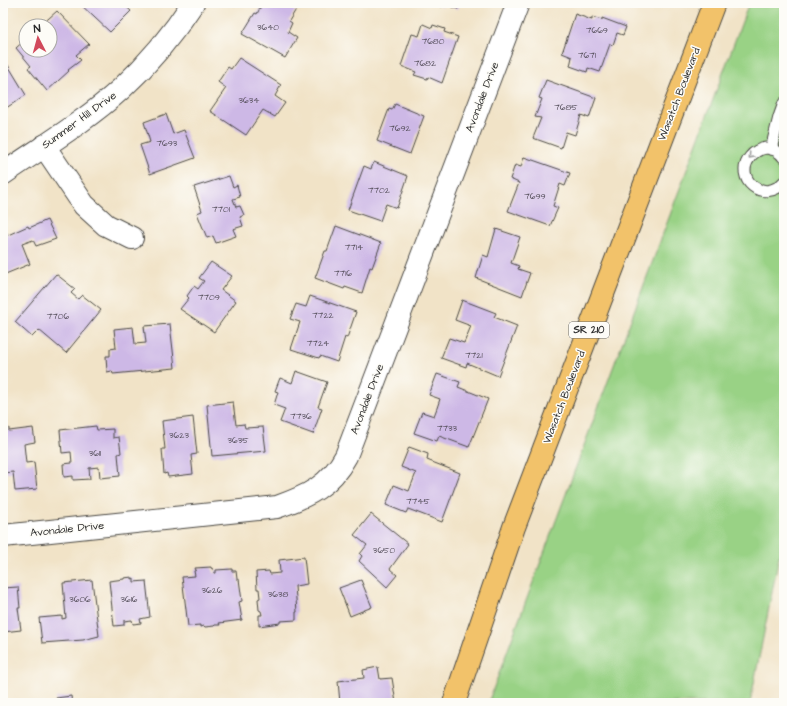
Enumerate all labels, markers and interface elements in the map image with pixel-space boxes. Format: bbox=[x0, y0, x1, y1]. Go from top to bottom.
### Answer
north arrow bbox=[18, 18, 58, 58]
text: N bbox=[33, 21, 41, 36]
house number: 3640 bbox=[257, 21, 279, 34]
house number: 7669 bbox=[586, 24, 608, 37]
house number: 7680 bbox=[422, 35, 445, 48]
street label: Wasatch Boulevard bbox=[654, 45, 704, 143]
house number: 7671 bbox=[578, 49, 596, 62]
house number: 7682 bbox=[414, 57, 437, 70]
street label: Avondale Drive bbox=[462, 60, 502, 134]
street label: Summer Hill Drive bbox=[39, 88, 119, 152]
house number: 3634 bbox=[239, 94, 259, 107]
house number: 7685 bbox=[554, 101, 578, 114]
house number: 7692 bbox=[389, 122, 412, 135]
house number: 7693 bbox=[157, 137, 178, 150]
one-way arrow bbox=[749, 151, 756, 159]
house number: 7702 bbox=[368, 184, 391, 197]
house number: 7699 bbox=[524, 190, 546, 203]
house number: 7701 bbox=[212, 203, 230, 216]
house number: 7714 bbox=[345, 241, 363, 254]
house number: 7716 bbox=[334, 267, 352, 280]
house number: 7709 bbox=[198, 291, 220, 304]
house number: 7722 bbox=[312, 309, 335, 322]
house number: 7706 bbox=[47, 310, 70, 323]
road number: SR 210 bbox=[569, 322, 609, 338]
house number: 7724 bbox=[307, 337, 329, 350]
street label: Wasatch Boulevard bbox=[539, 348, 589, 446]
house number: 7721 bbox=[465, 349, 483, 362]
street label: Avondale Drive bbox=[347, 362, 387, 436]
house number: 7736 bbox=[290, 410, 312, 423]
house number: 7733 bbox=[437, 422, 458, 435]
house number: 3623 bbox=[169, 429, 189, 442]
house number: 3635 bbox=[227, 434, 249, 447]
house number: 3611 bbox=[89, 447, 101, 460]
house number: 7745 bbox=[406, 495, 430, 508]
street label: Avondale Drive bbox=[29, 518, 105, 540]
house number: 3650 bbox=[373, 544, 395, 557]
house number: 3626 bbox=[201, 584, 223, 597]
house number: 3638 bbox=[268, 588, 288, 601]
house number: 3606 bbox=[69, 593, 91, 606]
house number: 3616 bbox=[120, 593, 138, 606]

